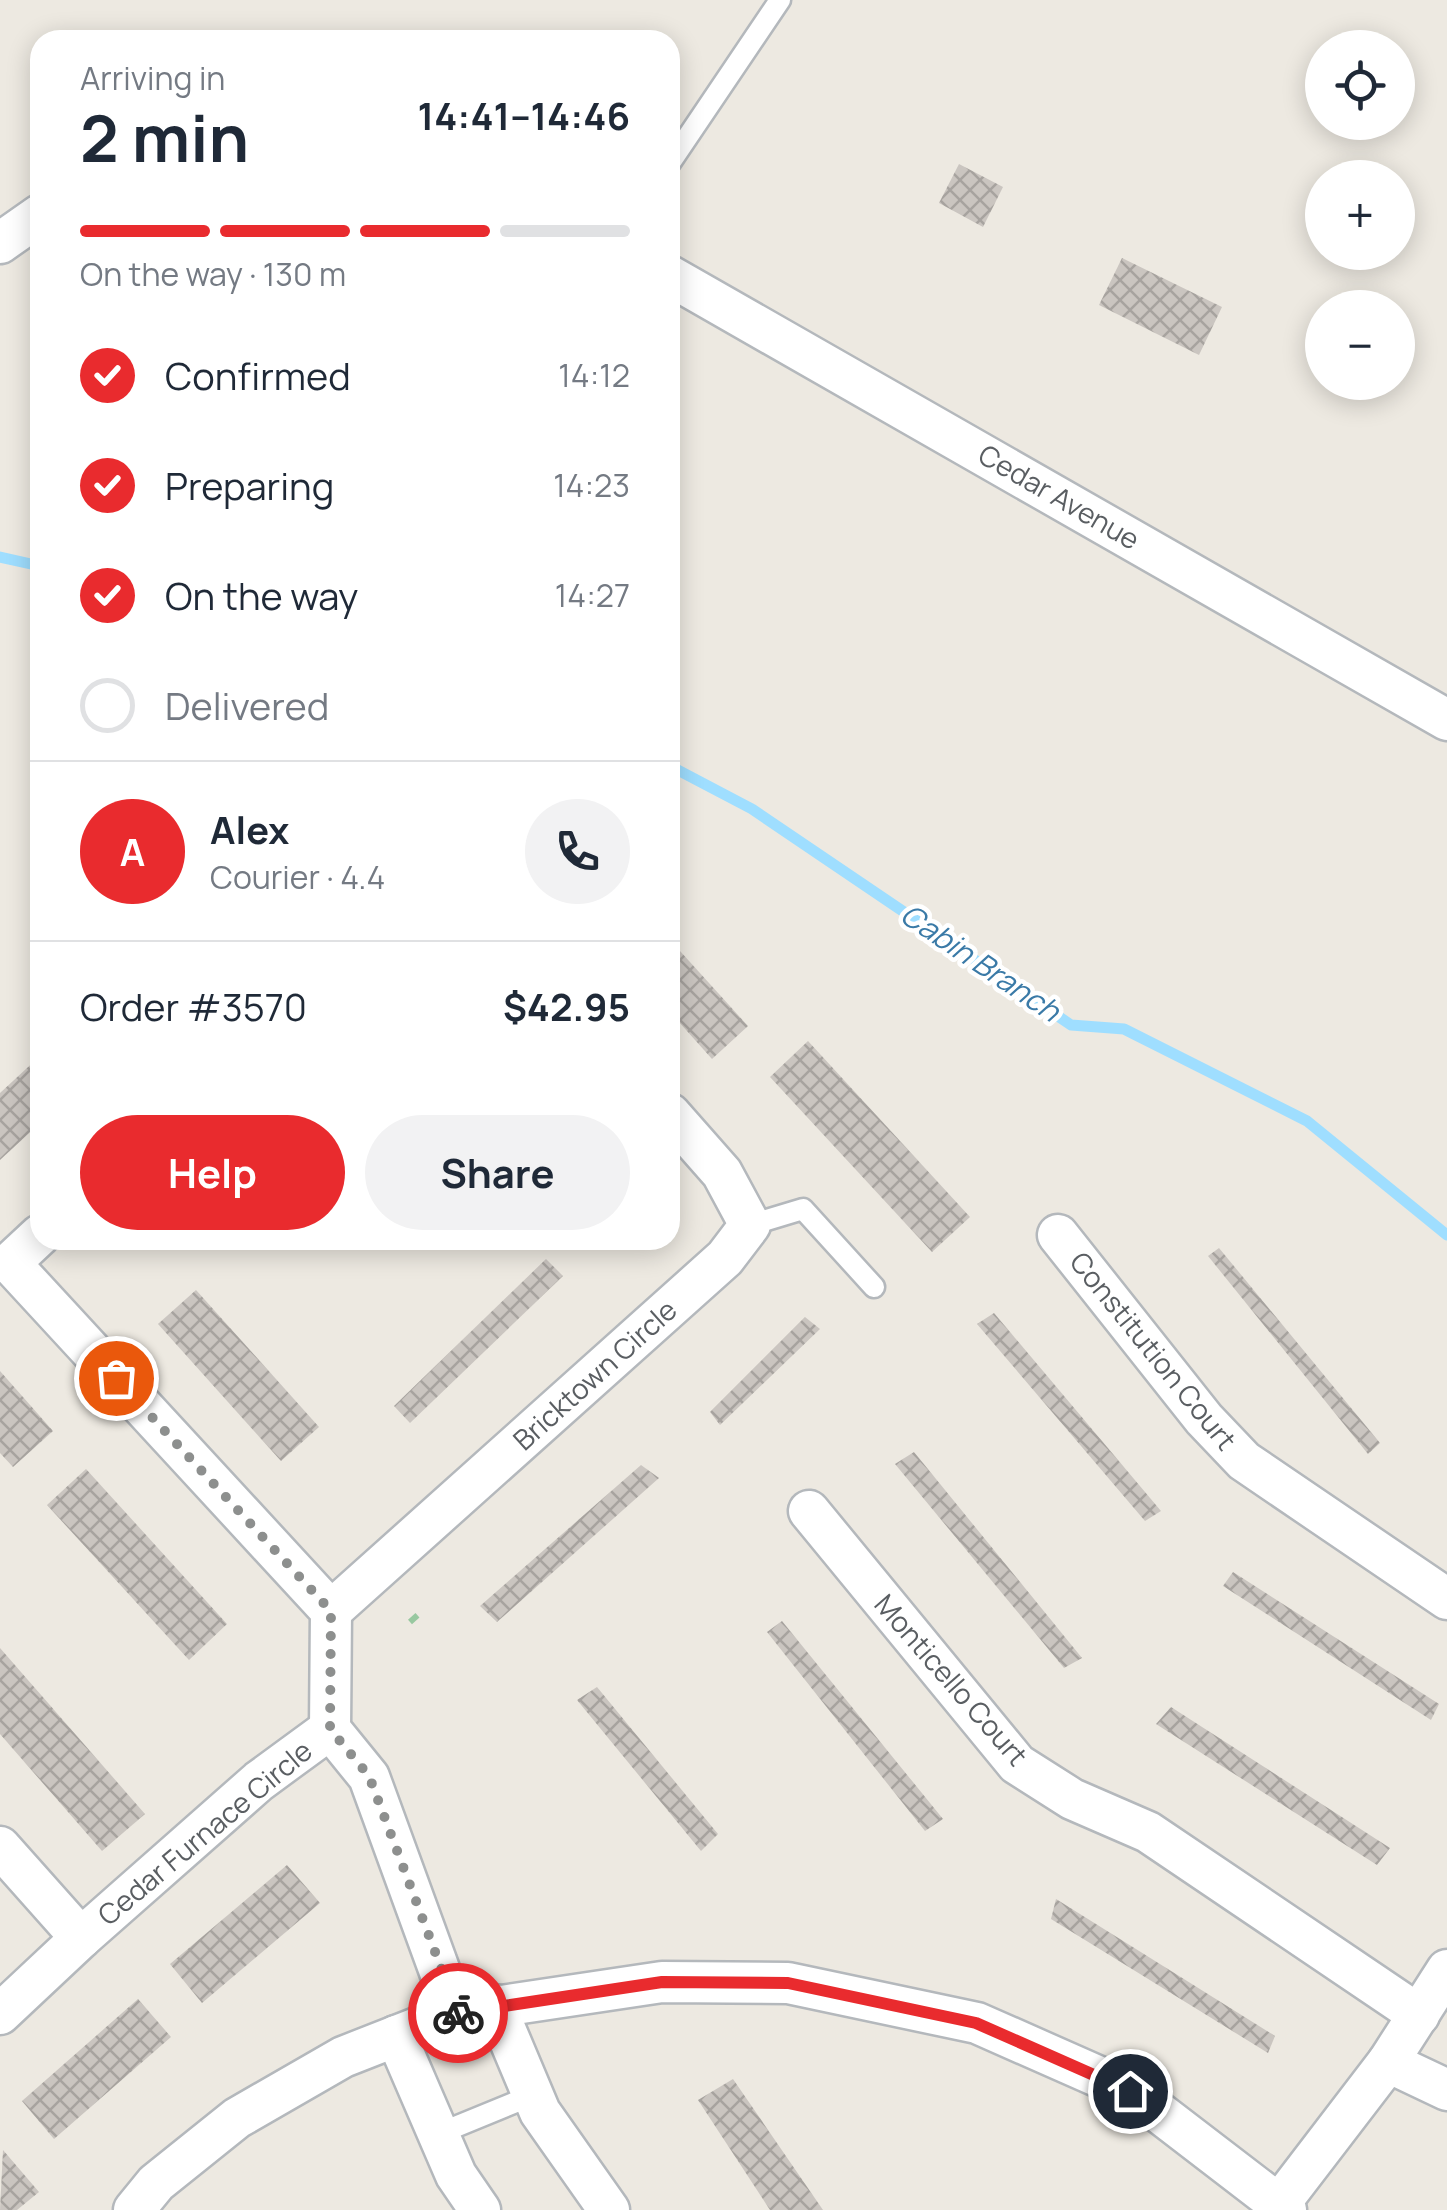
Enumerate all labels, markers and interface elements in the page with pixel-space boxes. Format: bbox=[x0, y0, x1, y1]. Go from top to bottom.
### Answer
map controls bbox=[1305, 30, 1415, 400]
button: locate bbox=[1305, 30, 1415, 140]
text: Arriving in bbox=[80, 56, 225, 100]
text: 14:41–14:46 bbox=[418, 89, 630, 141]
text: 2 min bbox=[80, 93, 249, 182]
button: + bbox=[1305, 160, 1415, 270]
text: On the way · 130 m bbox=[80, 252, 346, 296]
button: − bbox=[1305, 290, 1415, 400]
icon: check bbox=[80, 348, 135, 403]
text: Confirmed bbox=[165, 349, 351, 401]
text: 14:12 bbox=[558, 353, 630, 397]
street label: Cedar Avenue bbox=[972, 435, 1147, 558]
icon: check bbox=[80, 458, 135, 513]
text: Preparing bbox=[165, 459, 334, 511]
text: 14:23 bbox=[553, 463, 630, 507]
icon: check bbox=[80, 568, 135, 623]
text: On the way bbox=[165, 569, 358, 621]
text: 14:27 bbox=[555, 573, 630, 617]
text: Delivered bbox=[165, 679, 329, 731]
button: phone bbox=[525, 799, 630, 904]
text: Alex bbox=[210, 803, 289, 855]
text: A bbox=[120, 825, 145, 877]
text: Courier · 4.4 bbox=[210, 855, 385, 899]
water label: Cabin Branch bbox=[893, 893, 1070, 1031]
text: Order #3570 bbox=[80, 980, 307, 1032]
text: $42.95 bbox=[503, 980, 630, 1032]
button: Help bbox=[80, 1115, 345, 1230]
button: Share bbox=[365, 1115, 630, 1230]
street label: Constitution Court bbox=[1062, 1243, 1246, 1457]
street label: Bricktown Circle bbox=[504, 1291, 684, 1458]
pin bbox=[74, 1336, 159, 1421]
icon: bag bbox=[89, 1351, 144, 1406]
street label: Monticello Court bbox=[867, 1585, 1037, 1773]
street label: Cedar Furnace Circle bbox=[89, 1731, 319, 1933]
courier bbox=[408, 1963, 508, 2063]
icon: bike bbox=[431, 1986, 486, 2041]
pin bbox=[1088, 2049, 1173, 2134]
icon: home bbox=[1103, 2064, 1158, 2119]

